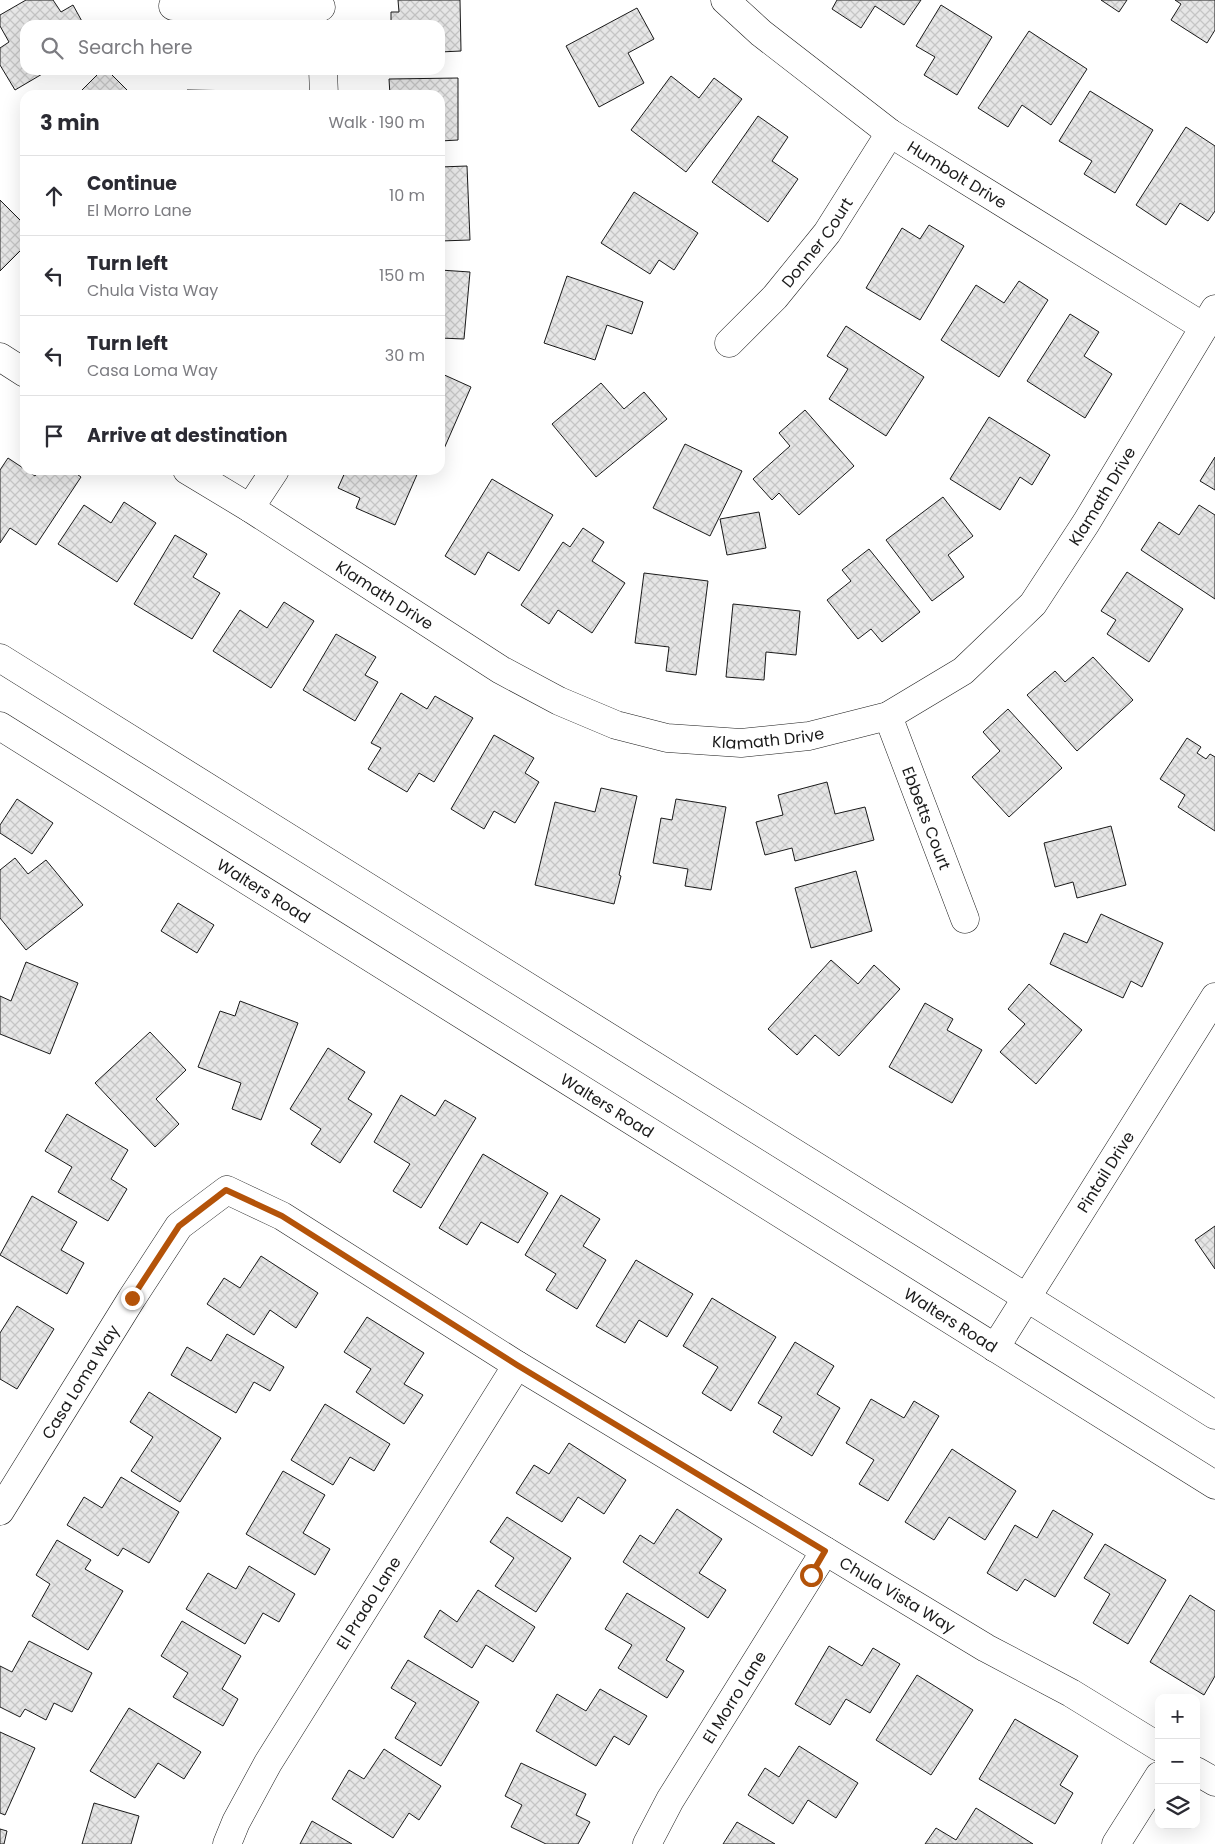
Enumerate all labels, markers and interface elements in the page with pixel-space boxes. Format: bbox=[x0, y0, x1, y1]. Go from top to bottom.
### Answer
search box bbox=[20, 20, 445, 75]
icon: search bbox=[38, 34, 66, 62]
text: Search here bbox=[78, 34, 192, 61]
text: 3 min bbox=[40, 108, 100, 137]
text: Walk · 190 m bbox=[328, 111, 425, 134]
street label: Humbolt Drive bbox=[903, 135, 1011, 214]
text: Continue bbox=[87, 170, 177, 197]
icon: ahead bbox=[40, 182, 68, 210]
text: 10 m bbox=[389, 184, 425, 207]
street label: Donner Court bbox=[776, 193, 859, 293]
text: El Morro Lane bbox=[87, 199, 192, 222]
text: Turn left bbox=[87, 250, 168, 277]
icon: left bbox=[40, 262, 68, 290]
text: 150 m bbox=[379, 264, 425, 287]
text: Chula Vista Way bbox=[87, 279, 218, 302]
text: Turn left bbox=[87, 330, 168, 357]
icon: left bbox=[40, 342, 68, 370]
text: 30 m bbox=[385, 344, 425, 367]
text: Casa Loma Way bbox=[87, 359, 218, 382]
icon: arrive bbox=[40, 422, 68, 450]
text: Arrive at destination bbox=[87, 422, 288, 449]
street label: Klamath Drive bbox=[1063, 442, 1141, 550]
street label: Klamath Drive bbox=[331, 555, 438, 636]
street label: Klamath Drive bbox=[711, 722, 827, 755]
street label: Ebbetts Court bbox=[896, 763, 956, 873]
street label: Walters Road bbox=[212, 853, 315, 929]
street label: Walters Road bbox=[556, 1068, 658, 1144]
street label: Pintail Drive bbox=[1072, 1127, 1140, 1217]
street label: Walters Road bbox=[899, 1282, 1002, 1358]
route end bbox=[121, 1287, 144, 1310]
street label: Casa Loma Way bbox=[36, 1320, 125, 1444]
street label: Chula Vista Way bbox=[835, 1551, 959, 1639]
street label: El Prado Lane bbox=[331, 1552, 407, 1654]
route start bbox=[800, 1564, 823, 1587]
street label: El Morro Lane bbox=[697, 1647, 772, 1748]
map controls bbox=[1155, 1694, 1200, 1829]
button: + bbox=[1155, 1694, 1200, 1739]
button: − bbox=[1155, 1739, 1200, 1784]
button: layers bbox=[1155, 1784, 1200, 1829]

